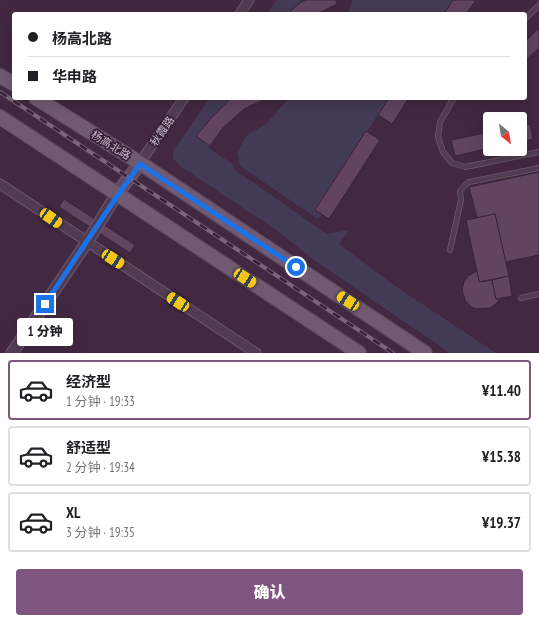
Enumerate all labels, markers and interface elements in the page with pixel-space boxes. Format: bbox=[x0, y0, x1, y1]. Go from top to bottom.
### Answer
text: 杨高北路 bbox=[52, 29, 112, 48]
text: 华申路 bbox=[52, 67, 97, 86]
north arrow bbox=[483, 112, 527, 156]
map controls bbox=[483, 112, 527, 156]
street label: 秋霞路 bbox=[147, 113, 177, 149]
street label: 杨高北路 bbox=[89, 127, 133, 163]
car bbox=[38, 206, 64, 230]
car bbox=[100, 247, 126, 271]
route start bbox=[287, 258, 305, 276]
car bbox=[232, 266, 258, 290]
car bbox=[335, 289, 361, 313]
car bbox=[165, 290, 191, 314]
route end bbox=[36, 295, 54, 313]
callout: 1 分钟 bbox=[17, 318, 73, 346]
text: 1 分钟 bbox=[28, 323, 62, 340]
icon: car bbox=[18, 372, 54, 408]
text: 经济型 bbox=[66, 372, 111, 391]
text: ¥11.40 bbox=[482, 381, 521, 400]
text: 1 分钟 · 19:33 bbox=[66, 393, 135, 410]
icon: car bbox=[18, 438, 54, 474]
text: 舒适型 bbox=[66, 438, 111, 457]
text: ¥15.38 bbox=[482, 447, 521, 466]
text: 2 分钟 · 19:34 bbox=[66, 459, 135, 476]
text: XL bbox=[66, 503, 80, 522]
icon: car bbox=[18, 504, 54, 540]
text: ¥19.37 bbox=[482, 513, 521, 532]
text: 3 分钟 · 19:35 bbox=[66, 524, 135, 541]
button: 确认 bbox=[16, 569, 523, 615]

